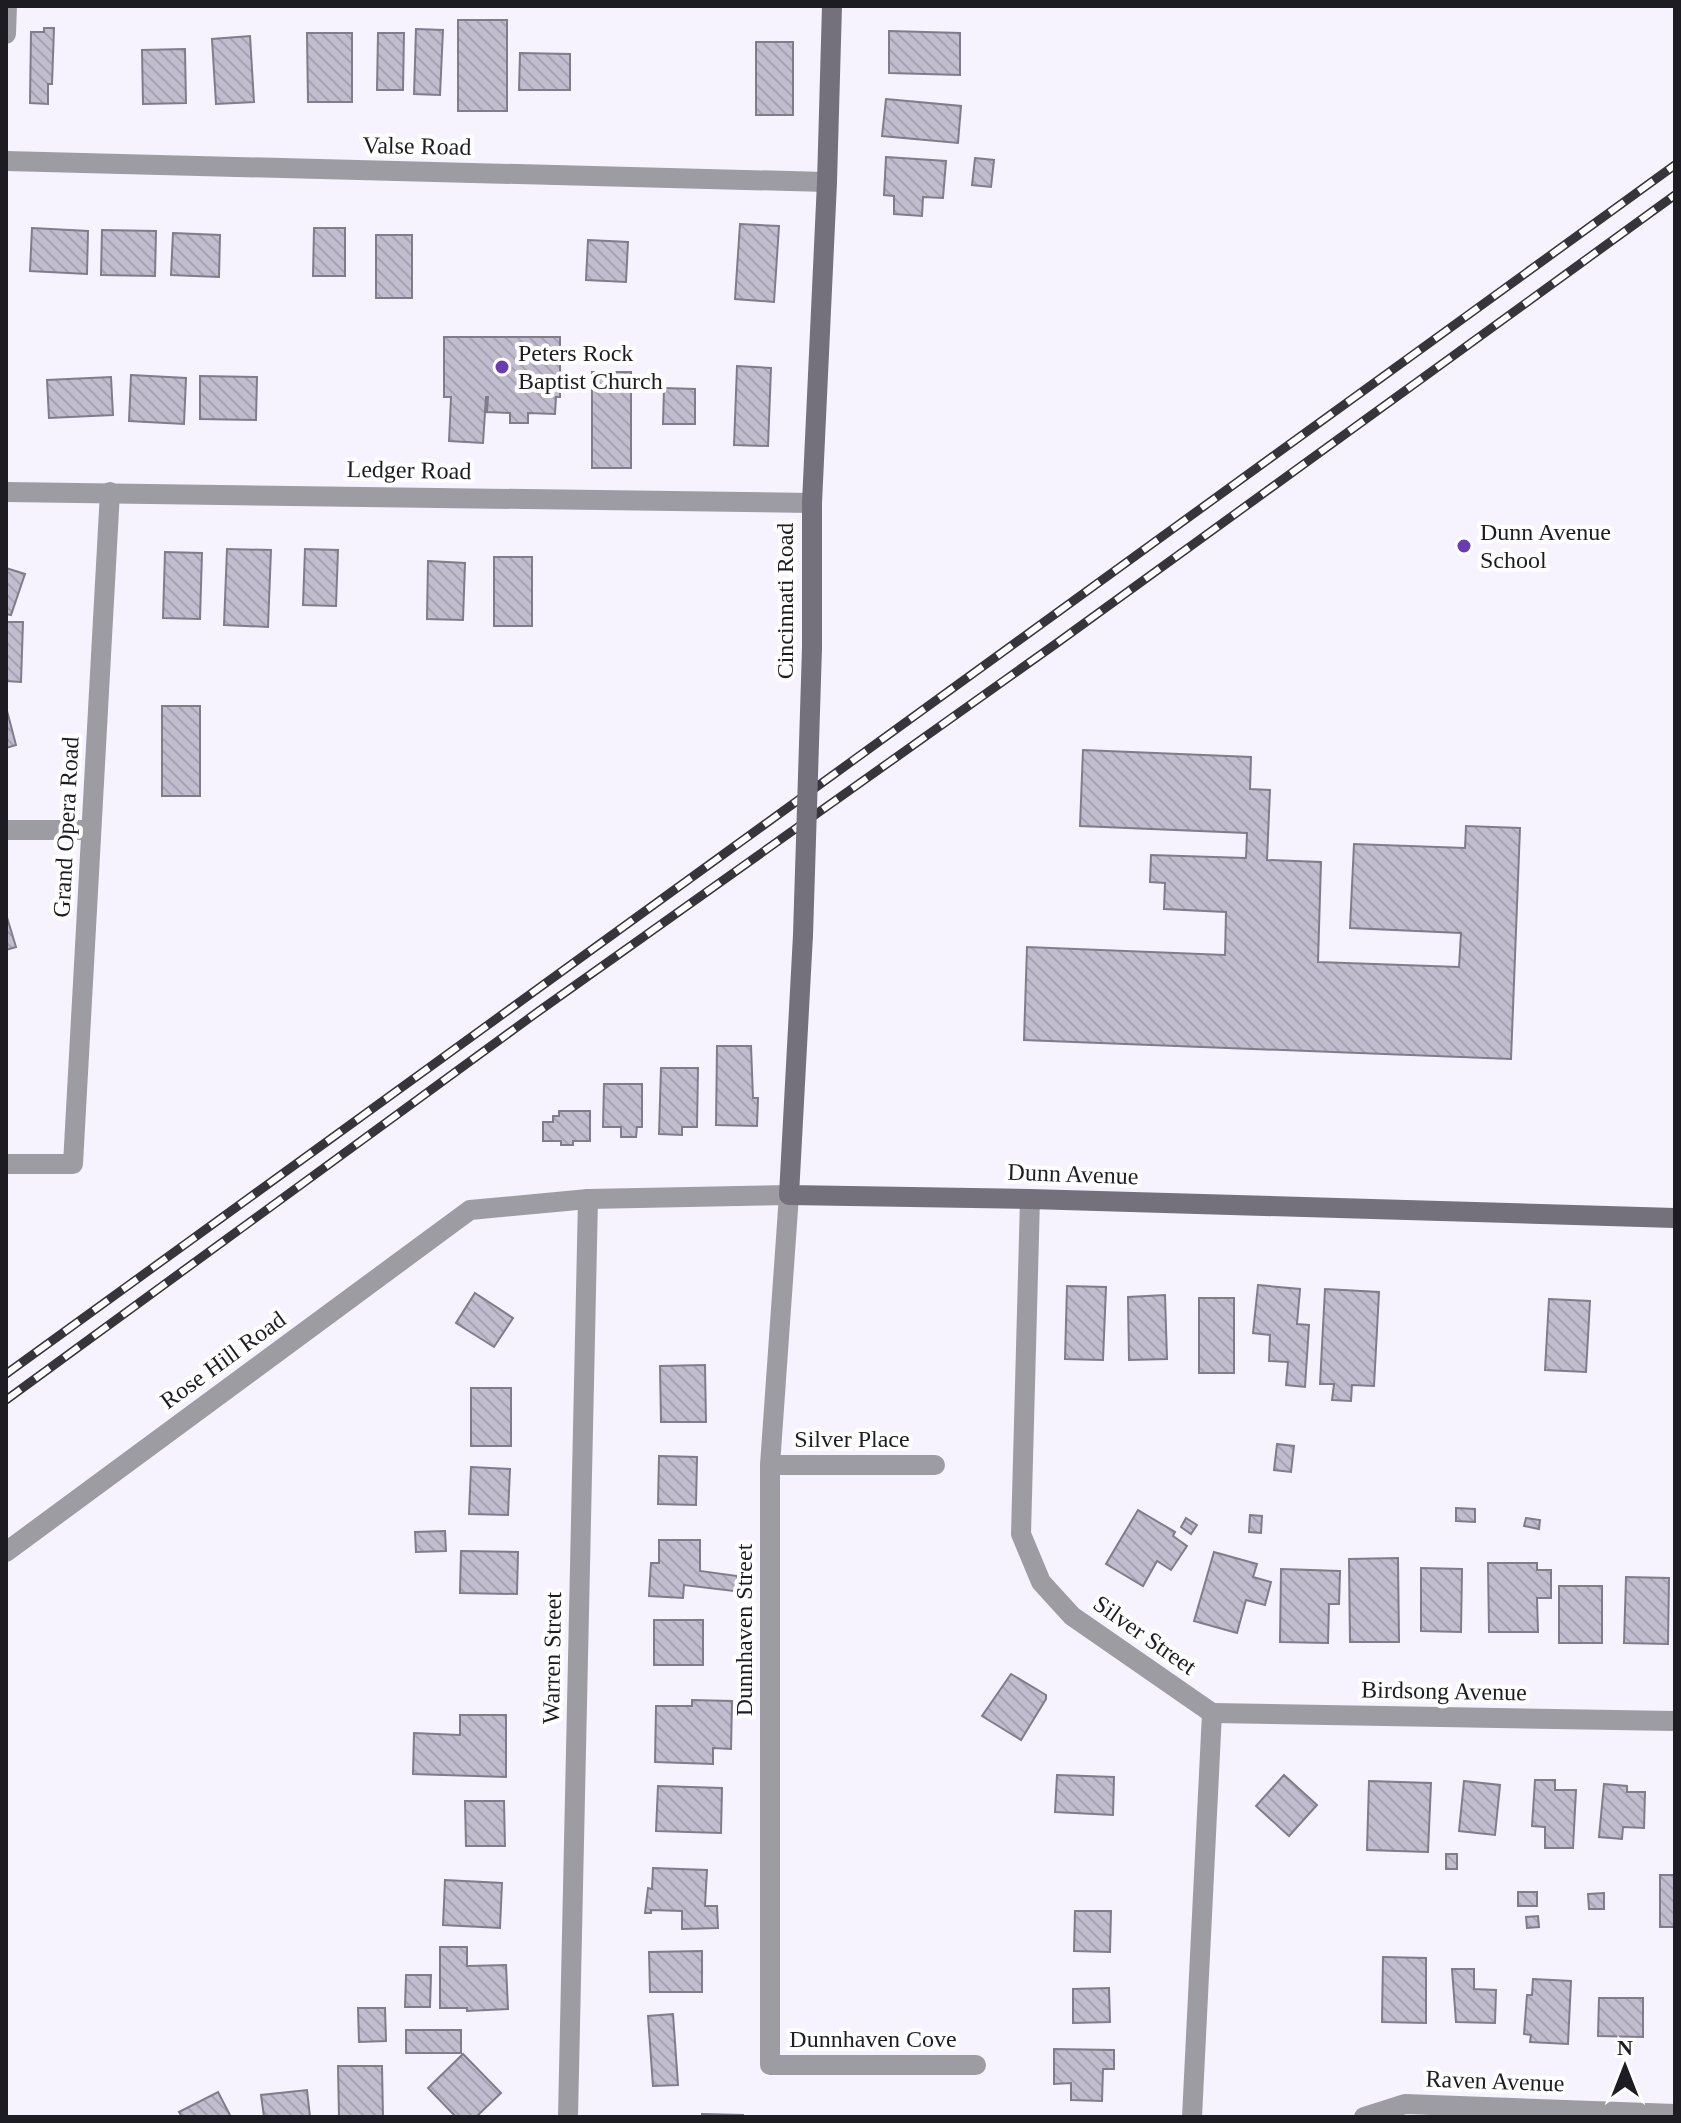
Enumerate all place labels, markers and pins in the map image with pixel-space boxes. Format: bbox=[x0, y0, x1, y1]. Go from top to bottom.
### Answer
place label: Peters Rock Baptist Church bbox=[518, 340, 663, 394]
marker: Peters Rock Baptist Church bbox=[493, 358, 511, 376]
place label: Dunn Avenue School bbox=[1480, 519, 1611, 573]
marker: Dunn Avenue School bbox=[1455, 537, 1473, 555]

